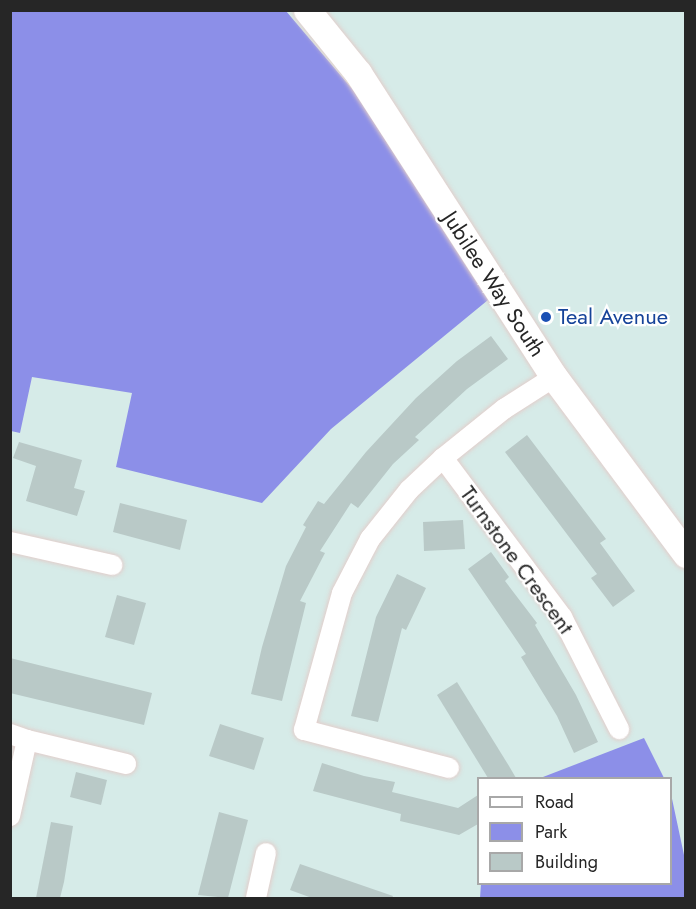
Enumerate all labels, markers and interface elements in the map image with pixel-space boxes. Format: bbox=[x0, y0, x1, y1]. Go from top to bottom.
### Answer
street label: Jubilee Way South bbox=[437, 206, 551, 362]
place label: Teal Avenue bbox=[558, 304, 668, 330]
marker: Teal Avenue bbox=[539, 310, 553, 324]
street label: Turnstone Crescent bbox=[455, 481, 579, 639]
legend bbox=[477, 777, 672, 885]
text: Road bbox=[535, 789, 574, 815]
text: Park bbox=[535, 819, 567, 845]
text: Building bbox=[535, 849, 598, 875]

